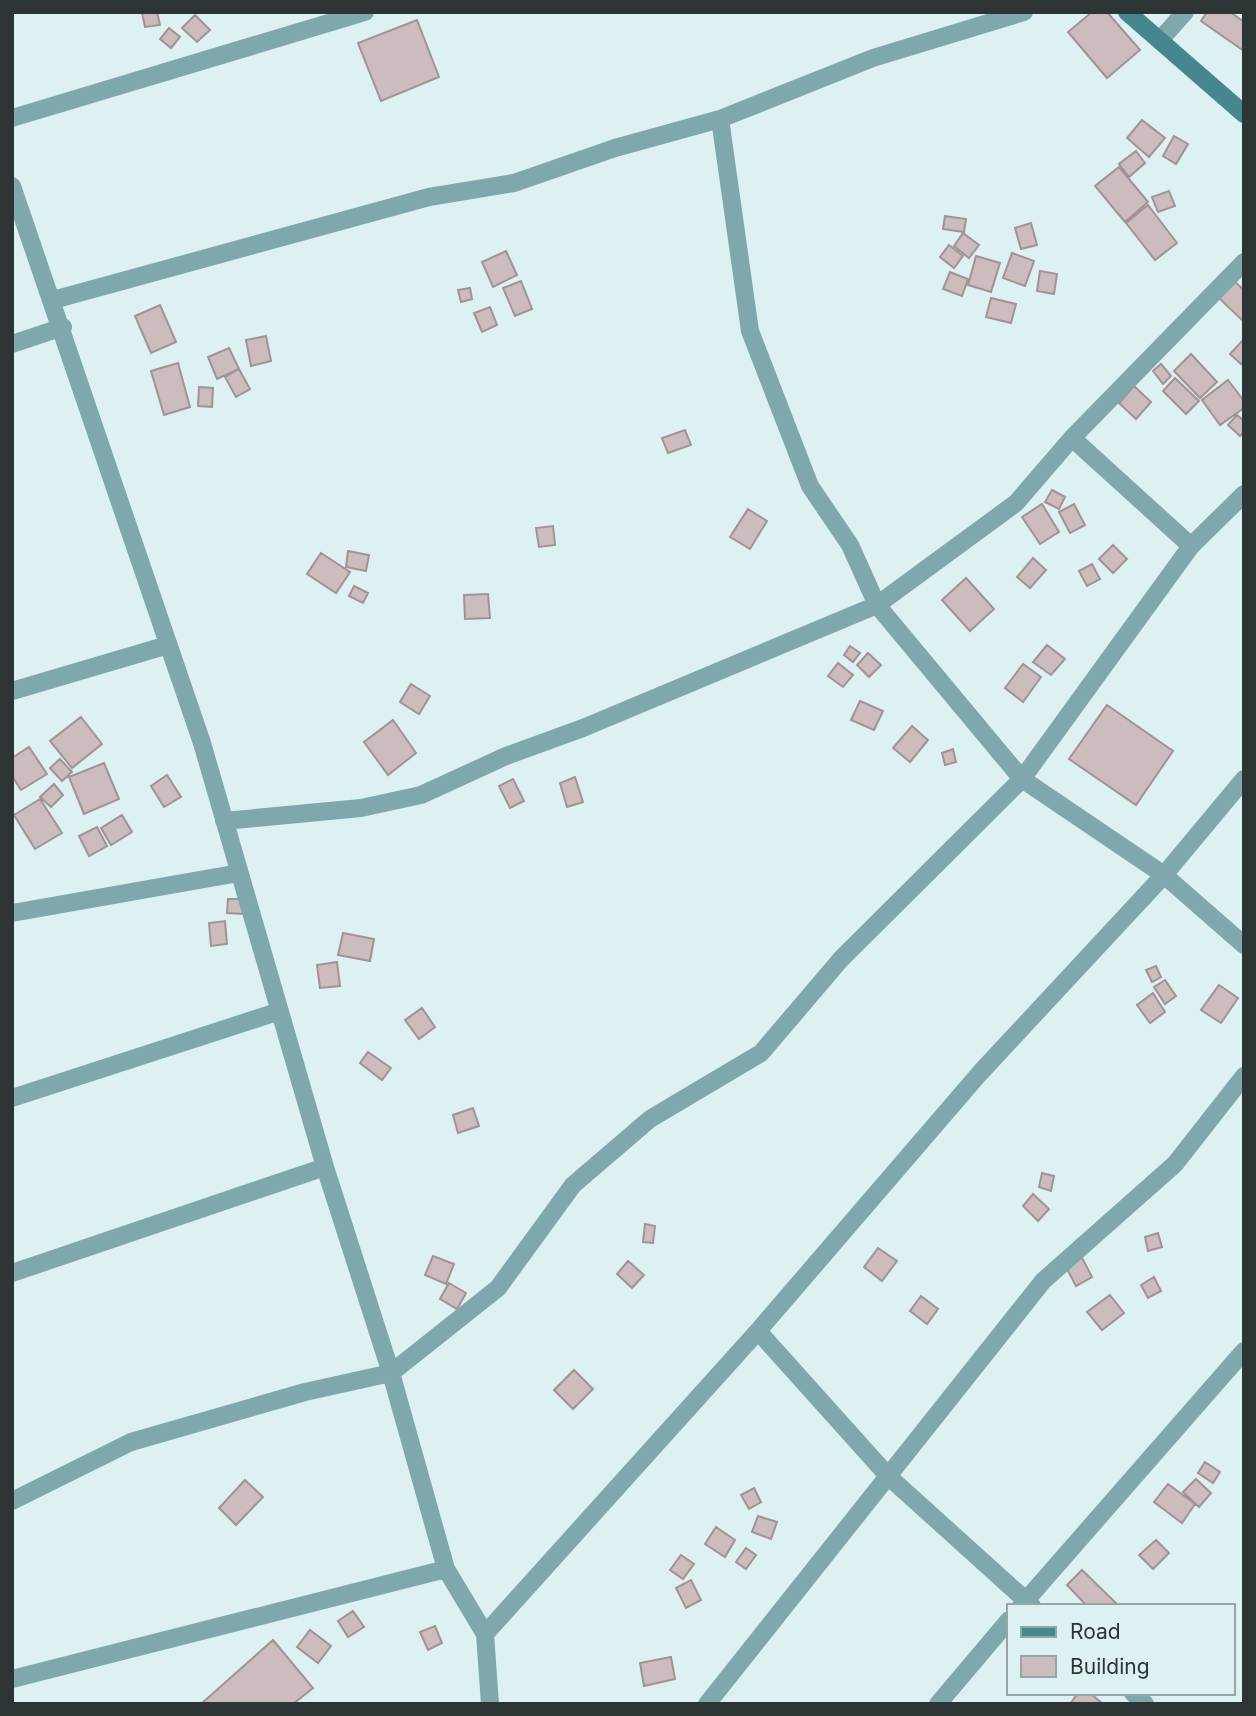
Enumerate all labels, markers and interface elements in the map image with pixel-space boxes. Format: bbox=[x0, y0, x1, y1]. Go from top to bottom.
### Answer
legend bbox=[1007, 1604, 1235, 1695]
text: Road bbox=[1070, 1619, 1121, 1644]
text: Building bbox=[1070, 1654, 1150, 1679]

